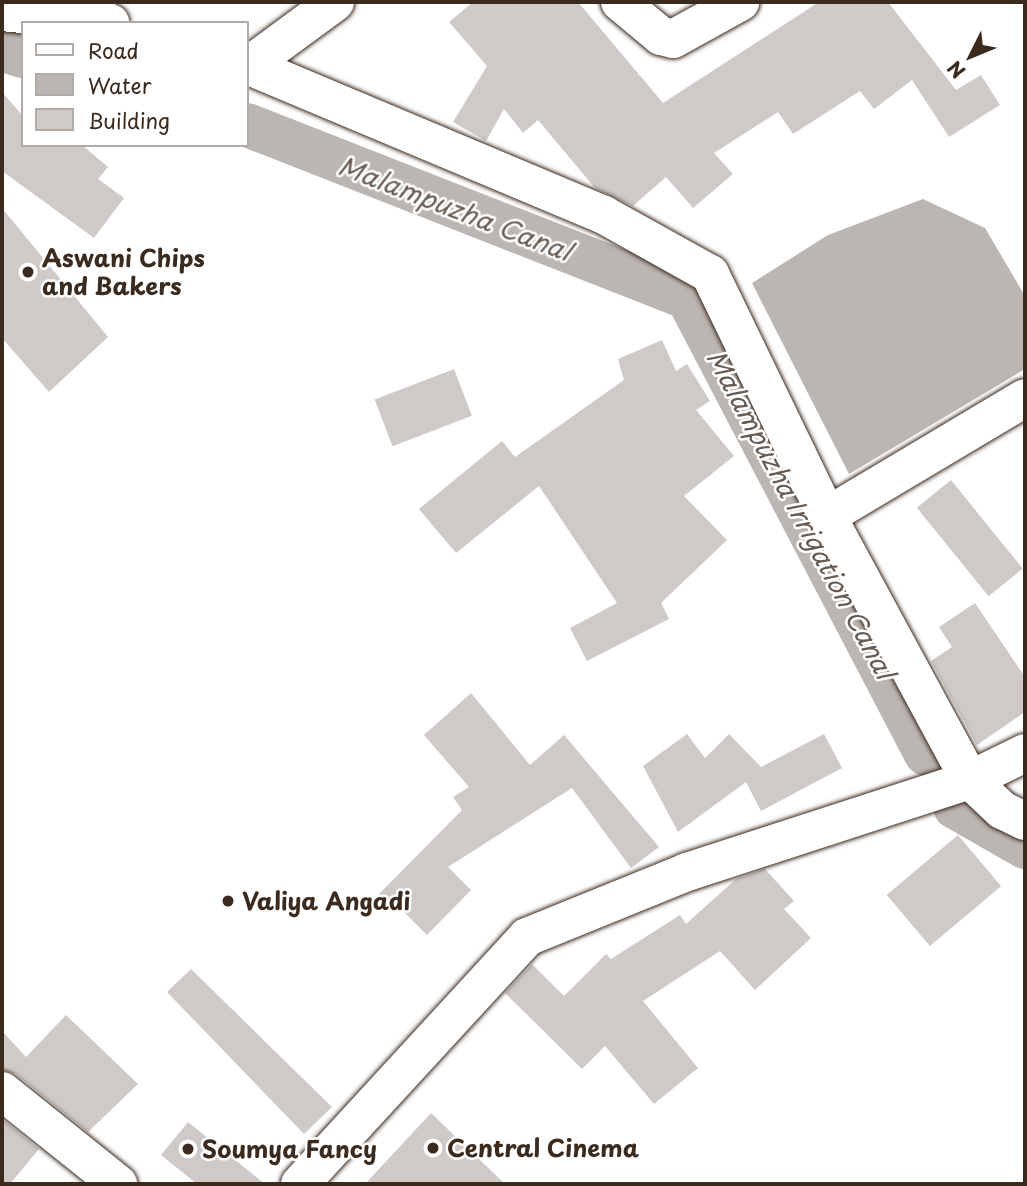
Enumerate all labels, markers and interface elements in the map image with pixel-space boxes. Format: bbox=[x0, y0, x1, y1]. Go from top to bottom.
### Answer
legend bbox=[21, 21, 248, 147]
north arrow bbox=[936, 21, 1006, 91]
text: Road bbox=[88, 34, 139, 66]
text: N bbox=[940, 55, 971, 85]
text: Water bbox=[88, 69, 151, 101]
text: Building bbox=[88, 104, 170, 136]
water label: Malampuzha Canal bbox=[335, 150, 575, 266]
place label: Aswani Chips and Bakers bbox=[42, 244, 205, 300]
marker: Aswani Chips and Bakers bbox=[20, 264, 36, 280]
water label: Malampuzha Irrigation Canal bbox=[700, 343, 902, 685]
place label: Valiya Angadi bbox=[242, 887, 411, 915]
marker: Valiya Angadi bbox=[220, 893, 236, 909]
place label: Central Cinema bbox=[447, 1134, 639, 1162]
place label: Soumya Fancy bbox=[202, 1135, 378, 1163]
marker: Central Cinema bbox=[425, 1140, 441, 1156]
marker: Soumya Fancy bbox=[180, 1141, 196, 1157]

